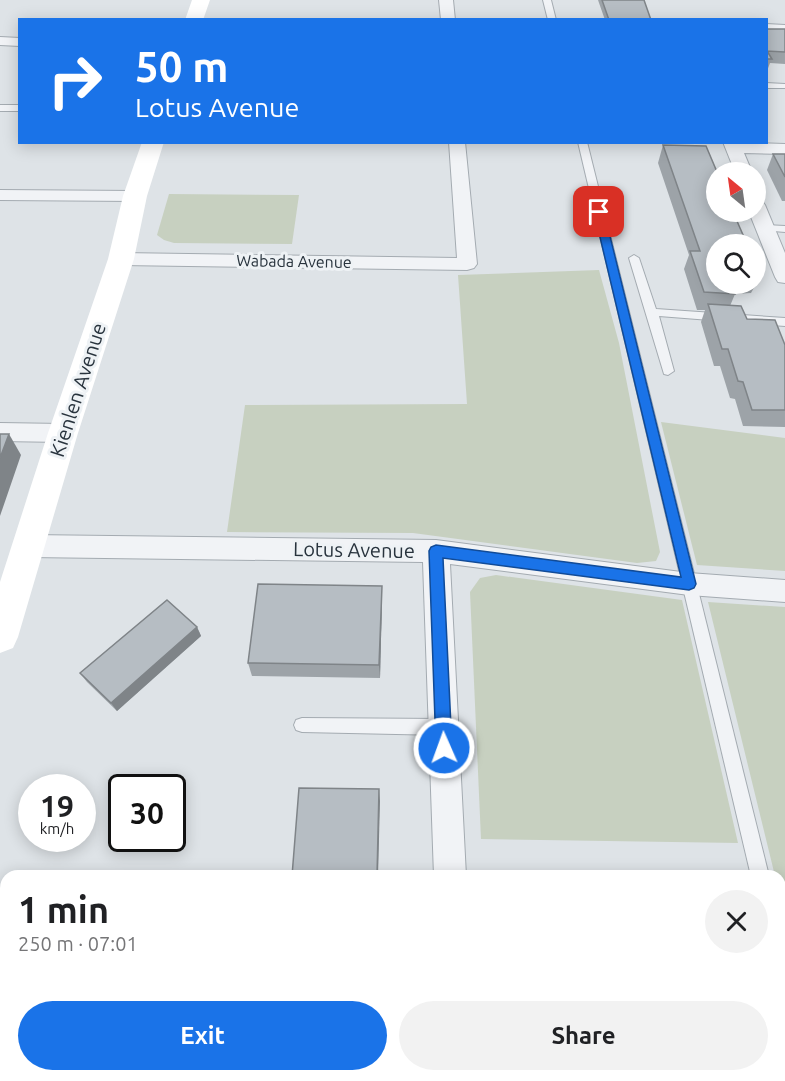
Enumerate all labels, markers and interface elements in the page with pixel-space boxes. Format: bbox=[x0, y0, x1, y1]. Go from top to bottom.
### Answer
icon: right bbox=[36, 42, 114, 120]
text: 50 m bbox=[135, 43, 229, 90]
text: Lotus Avenue bbox=[135, 92, 299, 122]
north arrow bbox=[706, 162, 766, 222]
map controls bbox=[706, 162, 766, 294]
pin bbox=[573, 186, 624, 237]
icon: arrive bbox=[582, 195, 615, 228]
button: search bbox=[706, 234, 766, 294]
street label: Wabada Avenue bbox=[236, 251, 352, 271]
street label: Kienlen Avenue bbox=[45, 320, 110, 460]
street label: Lotus Avenue bbox=[293, 537, 415, 562]
position arrow bbox=[412, 716, 476, 780]
speed limit sign: 30 bbox=[108, 774, 186, 852]
text: 19 bbox=[40, 789, 74, 823]
text: km/h bbox=[40, 820, 74, 837]
text: 1 min bbox=[18, 889, 109, 930]
button: close bbox=[705, 890, 768, 953]
text: 250 m · 07:01 bbox=[18, 932, 138, 955]
button: Exit bbox=[18, 1001, 387, 1070]
button: Share bbox=[399, 1001, 768, 1070]

